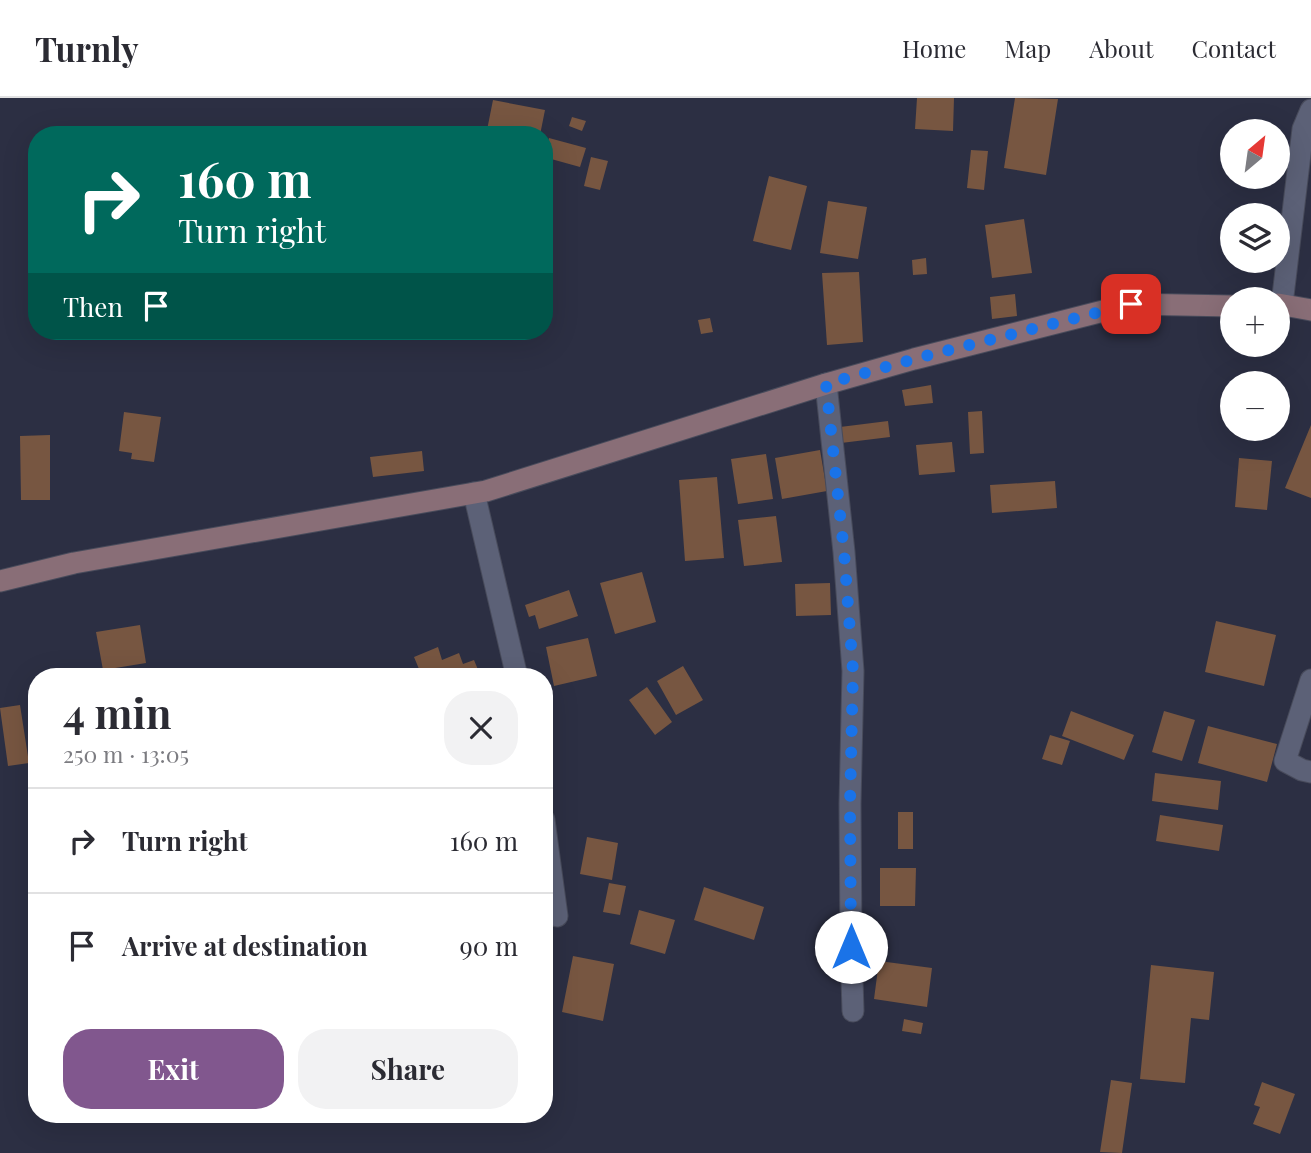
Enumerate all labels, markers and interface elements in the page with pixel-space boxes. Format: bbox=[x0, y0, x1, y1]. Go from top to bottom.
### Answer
text: Turnly bbox=[35, 26, 139, 70]
text: Home bbox=[902, 32, 966, 64]
text: Map bbox=[1004, 32, 1051, 64]
text: About bbox=[1089, 32, 1153, 64]
text: Contact bbox=[1191, 32, 1276, 64]
north arrow bbox=[1220, 119, 1290, 189]
map controls bbox=[1220, 119, 1290, 441]
text: 160 m bbox=[178, 145, 312, 210]
icon: right bbox=[63, 154, 154, 245]
button: layers bbox=[1220, 203, 1290, 273]
text: Turn right bbox=[178, 208, 326, 251]
pin bbox=[1101, 274, 1161, 334]
icon: arrive bbox=[1112, 285, 1150, 323]
icon: arrive bbox=[137, 287, 175, 325]
button: + bbox=[1220, 287, 1290, 357]
text: Then bbox=[63, 289, 123, 324]
button: − bbox=[1220, 371, 1290, 441]
text: 4 min bbox=[63, 684, 172, 740]
button: close bbox=[444, 691, 518, 765]
text: 250 m · 13:05 bbox=[63, 738, 189, 769]
icon: right bbox=[63, 822, 101, 860]
text: Turn right bbox=[122, 823, 248, 858]
text: 160 m bbox=[450, 823, 518, 858]
position arrow bbox=[814, 910, 888, 984]
icon: arrive bbox=[63, 927, 101, 965]
text: Arrive at destination bbox=[122, 928, 368, 963]
text: 90 m bbox=[460, 928, 518, 963]
button: Exit bbox=[63, 1029, 284, 1109]
button: Share bbox=[298, 1029, 518, 1109]

